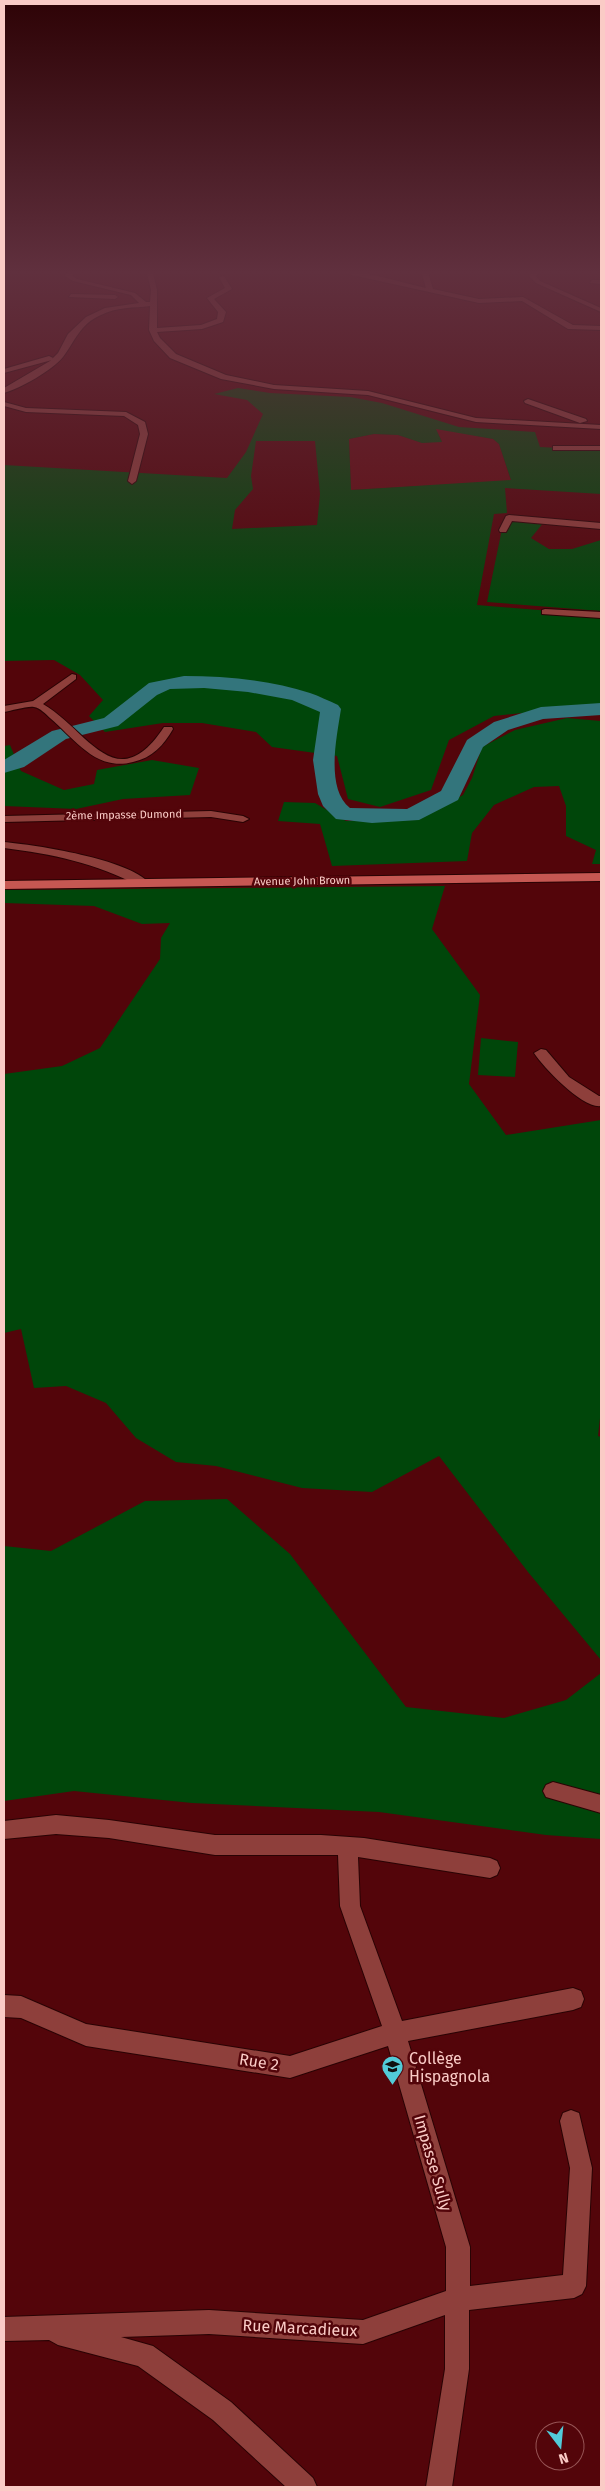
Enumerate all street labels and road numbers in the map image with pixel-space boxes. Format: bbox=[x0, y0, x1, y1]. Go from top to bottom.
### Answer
street label: 2ème Impasse Dumond bbox=[66, 807, 182, 823]
street label: Avenue John Brown bbox=[254, 874, 350, 888]
street label: Rue 2 bbox=[238, 2049, 280, 2075]
street label: Impasse Sully bbox=[410, 2113, 456, 2213]
street label: Rue Marcadieux bbox=[242, 2316, 358, 2341]

